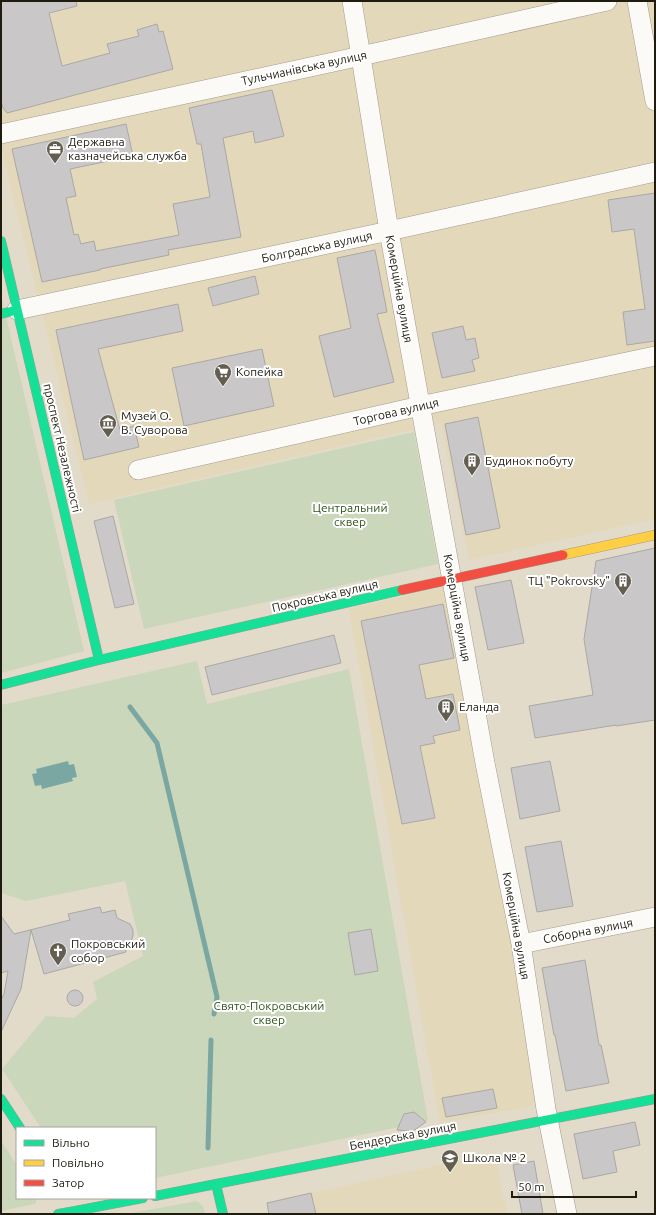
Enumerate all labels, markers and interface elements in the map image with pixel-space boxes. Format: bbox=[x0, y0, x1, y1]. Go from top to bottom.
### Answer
street label: Тульчианівська вулиця bbox=[240, 48, 368, 87]
place label: Державна казначейська служба bbox=[68, 135, 187, 162]
office icon: Державна казначейська служба bbox=[45, 139, 65, 164]
street label: Болградська вулиця bbox=[260, 228, 374, 265]
street label: Комерційна вулиця bbox=[384, 234, 415, 344]
supermarket icon: Копейка bbox=[213, 362, 233, 387]
place label: Копейка bbox=[236, 365, 283, 378]
street label: проспект Незалежності bbox=[41, 382, 84, 514]
street label: Торгова вулиця bbox=[352, 395, 440, 428]
place label: Музей О. В. Суворова bbox=[121, 409, 188, 436]
museum icon: Музей О. В. Суворова bbox=[98, 413, 118, 438]
building icon: Будинок побуту bbox=[462, 451, 482, 476]
place label: Будинок побуту bbox=[485, 454, 574, 467]
park label: Центральний сквер bbox=[312, 501, 388, 528]
street label: Комерційна вулиця bbox=[442, 553, 473, 663]
building icon: ТЦ "Pokrovsky" bbox=[613, 571, 633, 596]
place label: ТЦ "Pokrovsky" bbox=[528, 574, 610, 587]
street label: Покровська вулиця bbox=[270, 577, 379, 614]
building icon: Еланда bbox=[436, 697, 456, 722]
place label: Еланда bbox=[459, 700, 499, 713]
street label: Комерційна вулиця bbox=[501, 871, 532, 981]
street label: Соборна вулиця bbox=[542, 915, 634, 946]
place label: Покровський собор bbox=[71, 937, 145, 964]
church icon: Покровський собор bbox=[48, 941, 68, 966]
park label: Свято-Покровський сквер bbox=[214, 999, 324, 1026]
street label: Бендерська вулиця bbox=[348, 1119, 457, 1152]
legend bbox=[16, 1127, 156, 1199]
text: Вільно bbox=[52, 1136, 90, 1149]
school or university icon: Школа № 2 bbox=[440, 1148, 460, 1173]
place label: Школа № 2 bbox=[463, 1151, 526, 1164]
text: Повільно bbox=[52, 1156, 104, 1169]
scale bar bbox=[512, 1173, 636, 1199]
text: Затор bbox=[52, 1176, 84, 1189]
text: 50 m bbox=[518, 1180, 545, 1193]

